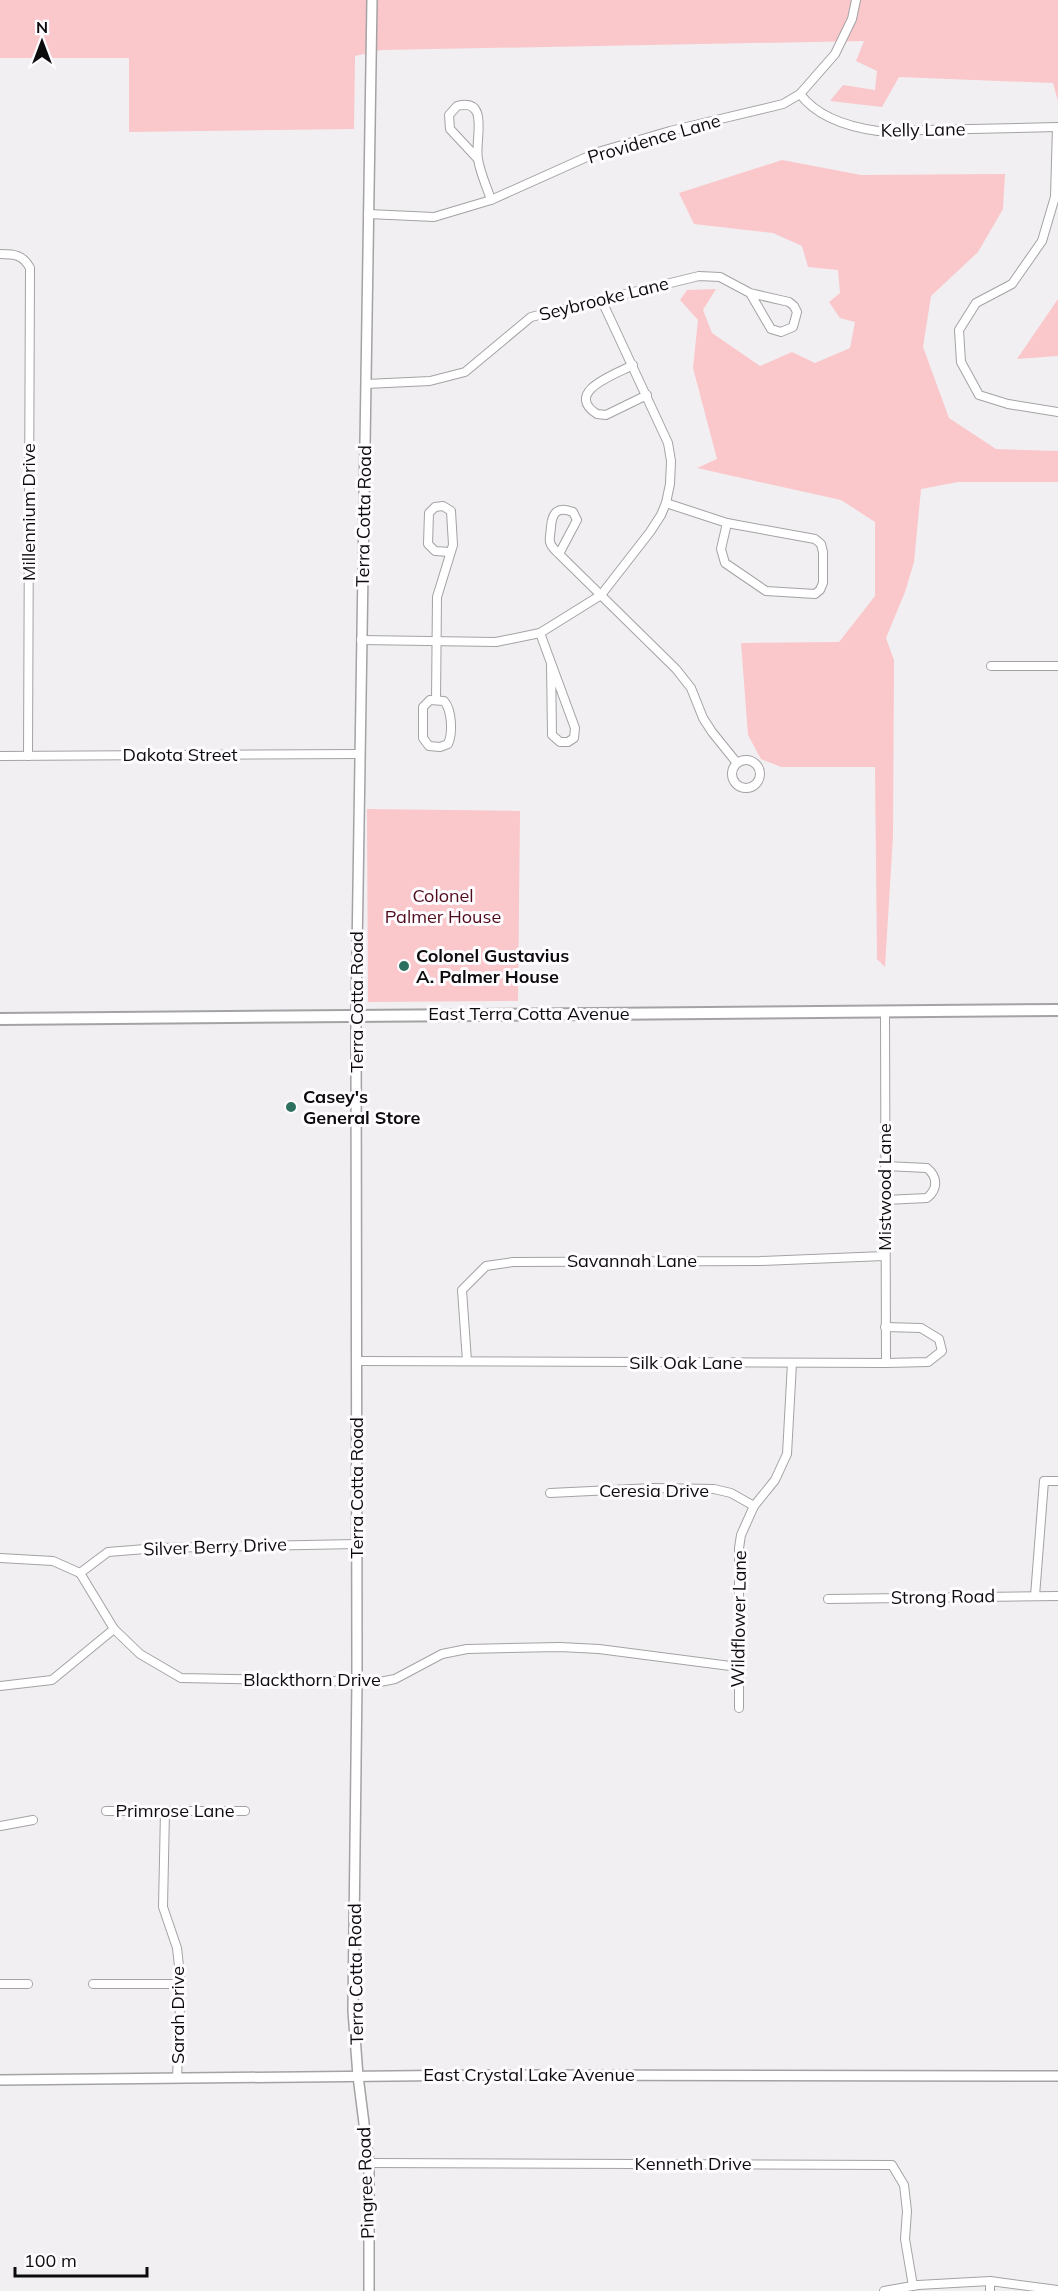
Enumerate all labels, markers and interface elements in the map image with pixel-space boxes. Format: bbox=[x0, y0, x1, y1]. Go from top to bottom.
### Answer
north arrow bbox=[12, 12, 72, 72]
text: N bbox=[36, 17, 48, 37]
street label: Providence Lane bbox=[585, 109, 723, 168]
street label: Kelly Lane bbox=[880, 117, 966, 142]
street label: Seybrooke Lane bbox=[537, 271, 671, 326]
street label: Millennium Drive bbox=[17, 443, 40, 581]
street label: Terra Cotta Road bbox=[351, 445, 376, 587]
street label: Dakota Street bbox=[122, 743, 238, 766]
park label: Colonel Palmer House bbox=[385, 884, 501, 928]
street label: Terra Cotta Road bbox=[345, 931, 368, 1073]
place label: Colonel Gustavius A. Palmer House bbox=[416, 944, 569, 988]
marker: Colonel Gustavius A. Palmer House bbox=[397, 959, 411, 973]
street label: East Terra Cotta Avenue bbox=[428, 1002, 630, 1025]
place label: Casey's General Store bbox=[303, 1085, 421, 1129]
marker: Casey's General Store bbox=[284, 1100, 298, 1114]
street label: Mistwood Lane bbox=[873, 1123, 896, 1251]
street label: Savannah Lane bbox=[567, 1249, 697, 1272]
street label: Silk Oak Lane bbox=[629, 1351, 743, 1374]
street label: Terra Cotta Road bbox=[345, 1417, 368, 1559]
street label: Ceresia Drive bbox=[599, 1479, 709, 1502]
street label: Silver Berry Drive bbox=[143, 1533, 287, 1560]
street label: Wildflower Lane bbox=[726, 1550, 751, 1688]
street label: Strong Road bbox=[891, 1584, 995, 1609]
street label: Blackthorn Drive bbox=[243, 1668, 381, 1691]
street label: Primrose Lane bbox=[115, 1799, 235, 1822]
street label: Terra Cotta Road bbox=[343, 1903, 368, 2045]
street label: Sarah Drive bbox=[166, 1966, 189, 2064]
street label: East Crystal Lake Avenue bbox=[423, 2063, 635, 2086]
street label: Pingree Road bbox=[352, 2127, 379, 2240]
street label: Kenneth Drive bbox=[635, 2152, 751, 2175]
scale bar bbox=[15, 2240, 147, 2278]
text: 100 m bbox=[24, 2249, 77, 2272]

